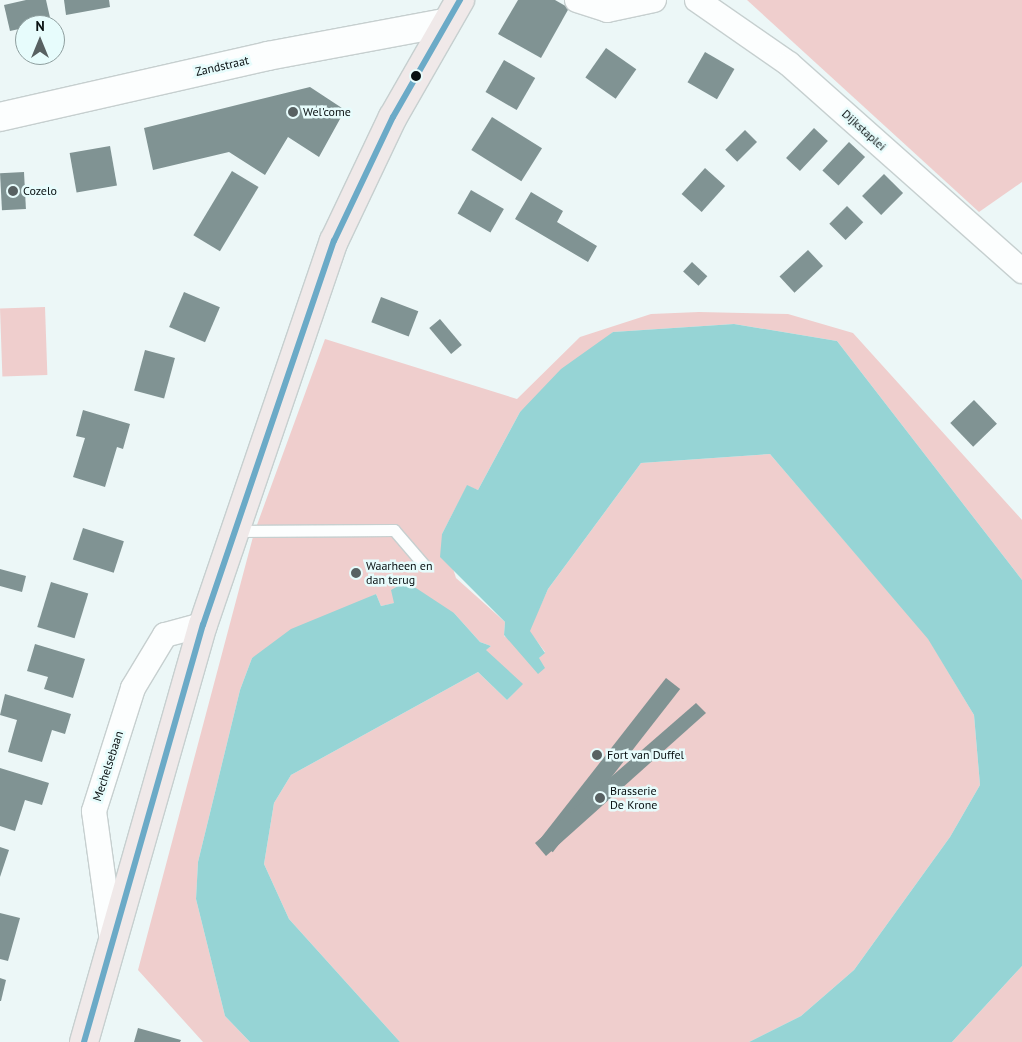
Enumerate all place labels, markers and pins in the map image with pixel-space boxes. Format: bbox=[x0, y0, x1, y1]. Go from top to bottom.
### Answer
unlabelled marker bbox=[411, 71, 421, 81]
place label: Wel'come bbox=[303, 105, 351, 119]
marker: Wel'come bbox=[287, 106, 299, 118]
place label: Cozelo bbox=[23, 184, 57, 198]
marker: Cozelo bbox=[7, 185, 19, 197]
place label: Waarheen en dan terug bbox=[366, 559, 432, 587]
marker: Waarheen en dan terug bbox=[350, 567, 362, 579]
place label: Fort van Duffel bbox=[607, 748, 684, 762]
marker: Fort van Duffel bbox=[591, 749, 603, 761]
place label: Brasserie De Krone bbox=[610, 784, 657, 812]
marker: Brasserie De Krone bbox=[594, 792, 606, 804]

